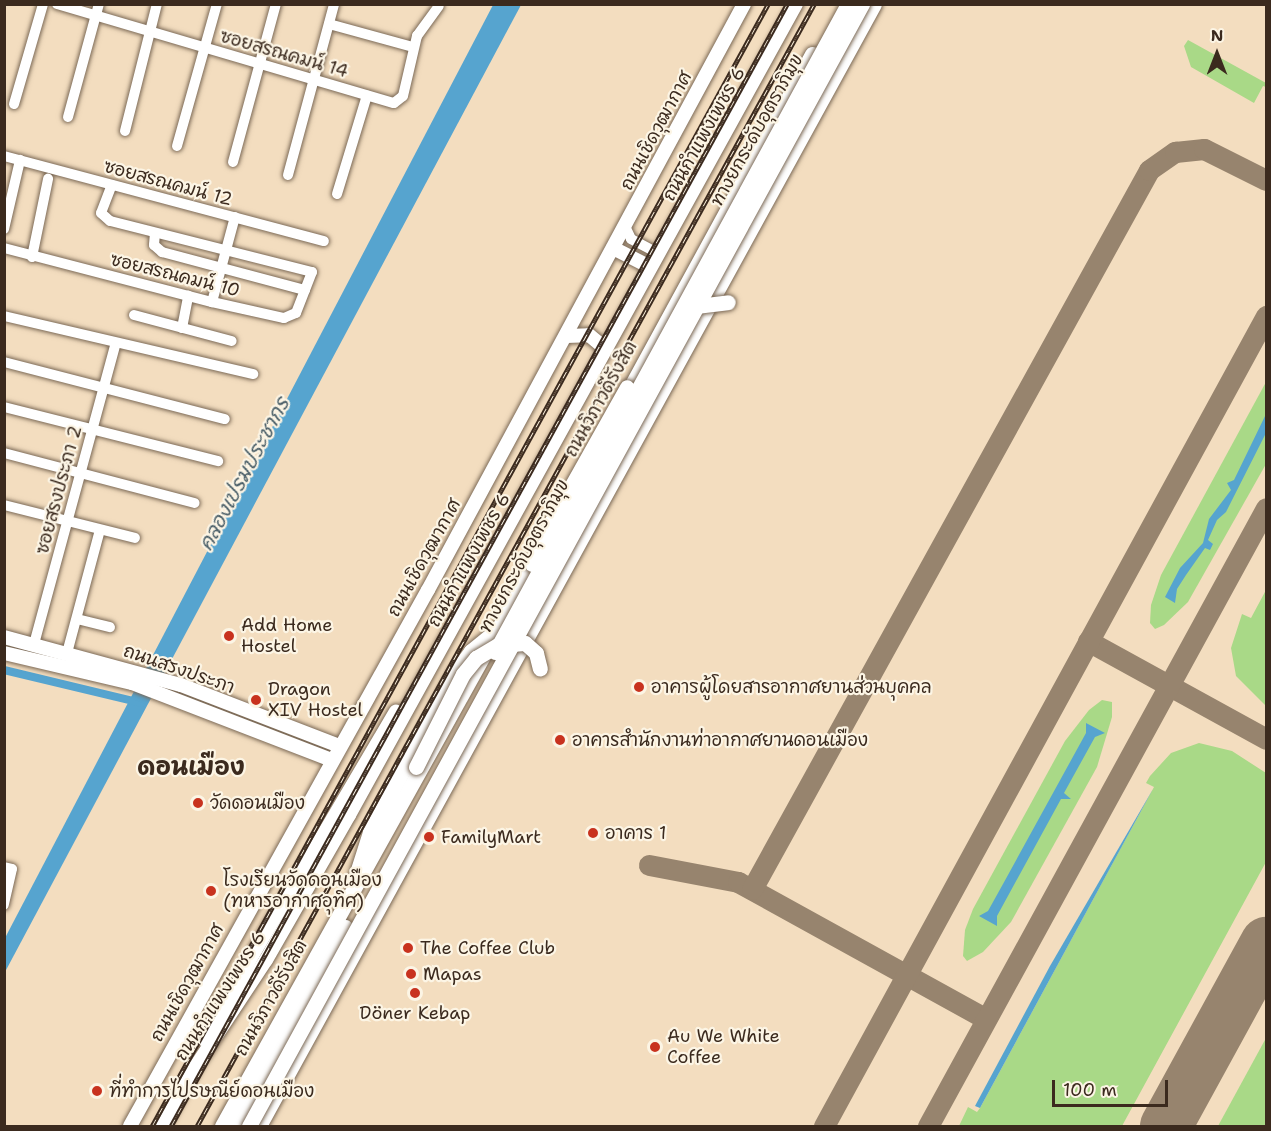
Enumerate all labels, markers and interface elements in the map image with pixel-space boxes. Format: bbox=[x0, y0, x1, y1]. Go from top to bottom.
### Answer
north arrow bbox=[1187, 24, 1247, 84]
street label: ซอยสรณคมน์ 14 bbox=[217, 25, 351, 83]
text: N bbox=[1211, 25, 1223, 46]
street label: ทางยกระดับอุตราภิมุข bbox=[706, 50, 808, 210]
street label: ถนนกำแพงเพชร 6 bbox=[658, 63, 750, 205]
street label: ถนนเชิดวุฒากาศ bbox=[616, 68, 696, 194]
street label: ซอยสรณคมน์ 12 bbox=[101, 155, 235, 211]
street label: ซอยสรณคมน์ 10 bbox=[108, 248, 242, 302]
street label: ถนนวิภาวดีรังสิต bbox=[560, 337, 642, 461]
water label: คลองเปรมประชากร bbox=[194, 394, 294, 554]
street label: ซอยสรงประภา 2 bbox=[31, 423, 87, 557]
street label: ทางยกระดับอุตราภิมุข bbox=[474, 475, 574, 637]
street label: ถนนกำแพงเพชร 6 bbox=[423, 489, 515, 631]
street label: ถนนเชิดวุฒากาศ bbox=[383, 495, 465, 621]
place label: Add Home Hostel bbox=[241, 615, 332, 658]
marker: Add Home Hostel bbox=[222, 629, 236, 643]
street label: ถนนสรงประภา bbox=[121, 640, 237, 698]
place label: อาคารผู้โดยสารอากาศยานส่วนบุคคล bbox=[651, 676, 932, 698]
place label: Dragon XIV Hostel bbox=[268, 679, 363, 722]
marker: อาคารผู้โดยสารอากาศยานส่วนบุคคล bbox=[632, 680, 646, 694]
marker: Dragon XIV Hostel bbox=[249, 693, 263, 707]
place label: อาคารสำนักงานท่าอากาศยานดอนเมือง bbox=[572, 729, 868, 751]
marker: อาคารสำนักงานท่าอากาศยานดอนเมือง bbox=[553, 733, 567, 747]
district label: ดอนเมือง bbox=[137, 754, 245, 782]
place label: วัดดอนเมือง bbox=[210, 792, 305, 814]
marker: วัดดอนเมือง bbox=[191, 796, 205, 810]
place label: อาคาร 1 bbox=[605, 822, 667, 844]
place label: FamilyMart bbox=[441, 826, 541, 848]
marker: อาคาร 1 bbox=[586, 826, 600, 840]
marker: FamilyMart bbox=[422, 830, 436, 844]
place label: โรงเรียนวัดดอนเมือง (ทหารอากาศอุทิศ) bbox=[223, 870, 382, 912]
marker: โรงเรียนวัดดอนเมือง (ทหารอากาศอุทิศ) bbox=[204, 884, 218, 898]
street label: ถนนเชิดวุฒากาศ bbox=[146, 920, 228, 1046]
street label: ถนนกำแพงเพชร 6 bbox=[170, 927, 270, 1065]
street label: ถนนวิภาวดีรังสิต bbox=[230, 936, 312, 1060]
place label: The Coffee Club bbox=[420, 937, 555, 959]
marker: The Coffee Club bbox=[401, 941, 415, 955]
place label: Mapas bbox=[423, 963, 482, 985]
marker: Mapas bbox=[404, 967, 418, 981]
marker: Döner Kebap bbox=[408, 986, 422, 1000]
place label: Döner Kebap bbox=[360, 1002, 470, 1024]
place label: Au We White Coffee bbox=[667, 1026, 780, 1068]
marker: Au We White Coffee bbox=[648, 1040, 662, 1054]
scale bar bbox=[1055, 1068, 1170, 1106]
text: 100 m bbox=[1063, 1078, 1117, 1102]
place label: ที่ทำการไปรษณีย์ดอนเมือง bbox=[109, 1080, 314, 1102]
marker: ที่ทำการไปรษณีย์ดอนเมือง bbox=[90, 1084, 104, 1098]

